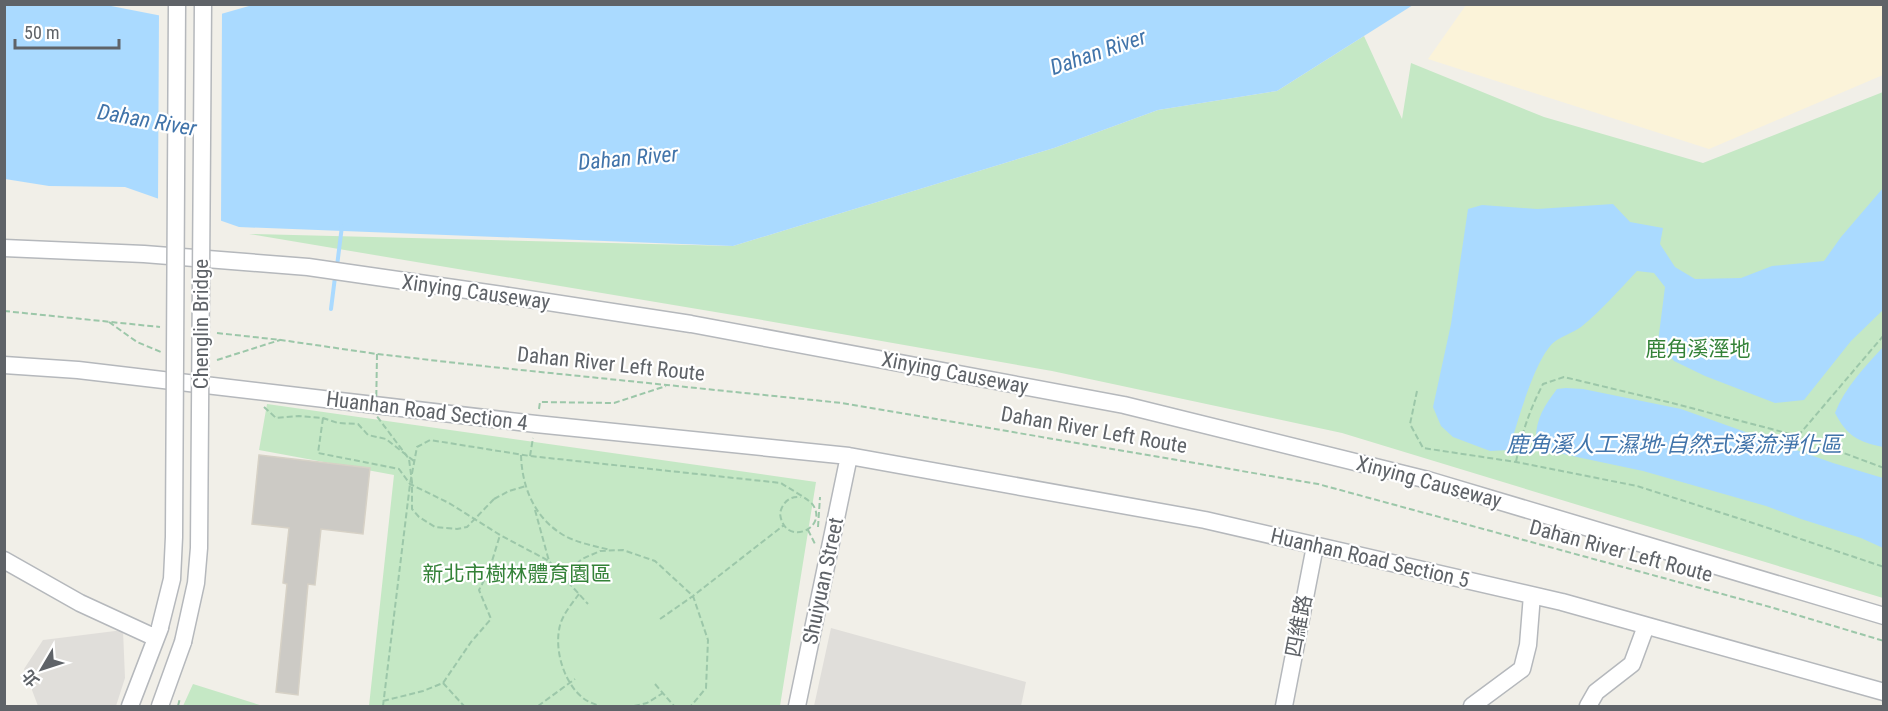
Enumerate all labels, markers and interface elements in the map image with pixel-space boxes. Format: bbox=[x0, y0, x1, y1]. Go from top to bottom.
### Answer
scale bar bbox=[15, 12, 118, 50]
text: 50 m bbox=[24, 22, 59, 43]
water label: Dahan River bbox=[1047, 24, 1150, 80]
water label: Dahan River bbox=[96, 99, 199, 141]
water label: Dahan River bbox=[577, 141, 679, 175]
street label: Chenglin Bridge bbox=[189, 259, 213, 389]
street label: Xinying Causeway bbox=[400, 270, 552, 314]
park label: 鹿角溪溼地 bbox=[1646, 337, 1751, 361]
street label: Dahan River Left Route bbox=[516, 342, 706, 386]
street label: Xinying Causeway bbox=[879, 347, 1031, 399]
street label: Huanhan Road Section 4 bbox=[325, 387, 529, 435]
street label: Dahan River Left Route bbox=[999, 402, 1189, 458]
water label: 鹿角溪人工濕地-自然式溪流淨化區 bbox=[1506, 432, 1845, 457]
street label: Xinying Causeway bbox=[1354, 451, 1504, 513]
street label: Shuiyuan Street bbox=[798, 515, 848, 647]
street label: Dahan River Left Route bbox=[1527, 515, 1715, 587]
street label: Huanhan Road Section 5 bbox=[1268, 523, 1472, 593]
park label: 新北市樹林體育園區 bbox=[423, 562, 612, 586]
street label: 四維路 bbox=[1281, 593, 1317, 659]
north arrow bbox=[12, 639, 72, 699]
text: 北 bbox=[18, 666, 43, 690]

